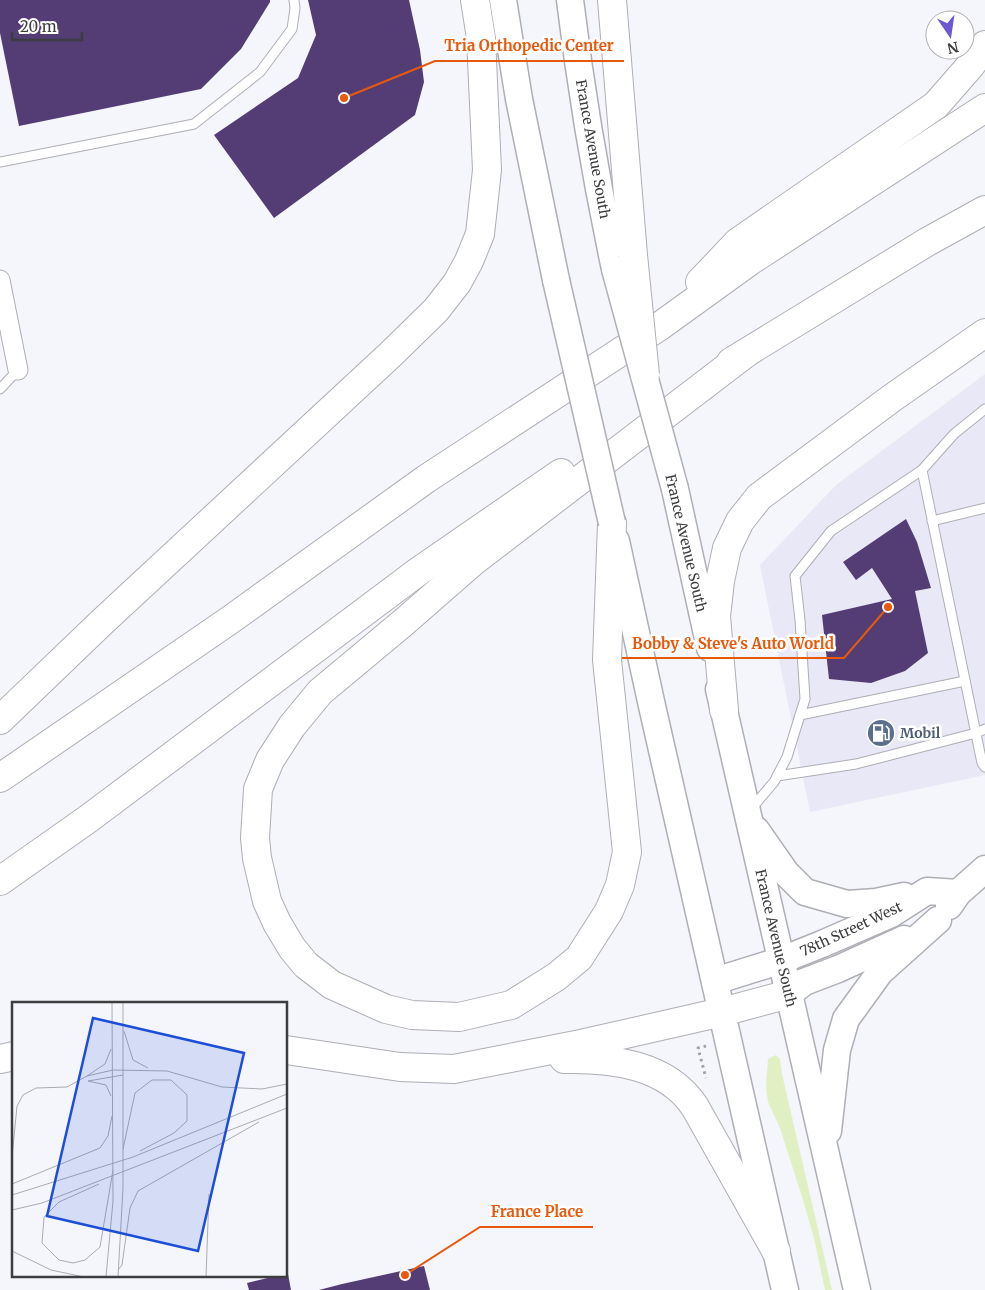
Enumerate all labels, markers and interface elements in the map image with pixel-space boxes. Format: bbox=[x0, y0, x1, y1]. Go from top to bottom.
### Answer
scale bar bbox=[12, 10, 82, 42]
north arrow bbox=[925, 10, 975, 60]
text: 20 m bbox=[20, 17, 57, 36]
callout: Tria Orthopedic Center bbox=[435, 31, 624, 61]
text: Tria Orthopedic Center bbox=[444, 36, 614, 55]
text: N bbox=[946, 38, 960, 58]
street label: France Avenue South bbox=[572, 78, 614, 220]
street label: France Avenue South bbox=[661, 472, 711, 614]
callout: Bobby & Steve's Auto World bbox=[622, 628, 844, 658]
text: Bobby & Steve's Auto World bbox=[632, 634, 834, 653]
fuel station icon: Mobil bbox=[866, 718, 896, 748]
place label: Mobil bbox=[900, 724, 941, 742]
street label: France Avenue South bbox=[751, 867, 801, 1009]
street label: 78th Street West bbox=[797, 897, 905, 960]
inset map bbox=[12, 1002, 288, 1278]
callout: France Place bbox=[480, 1197, 593, 1227]
text: France Place bbox=[491, 1202, 583, 1221]

